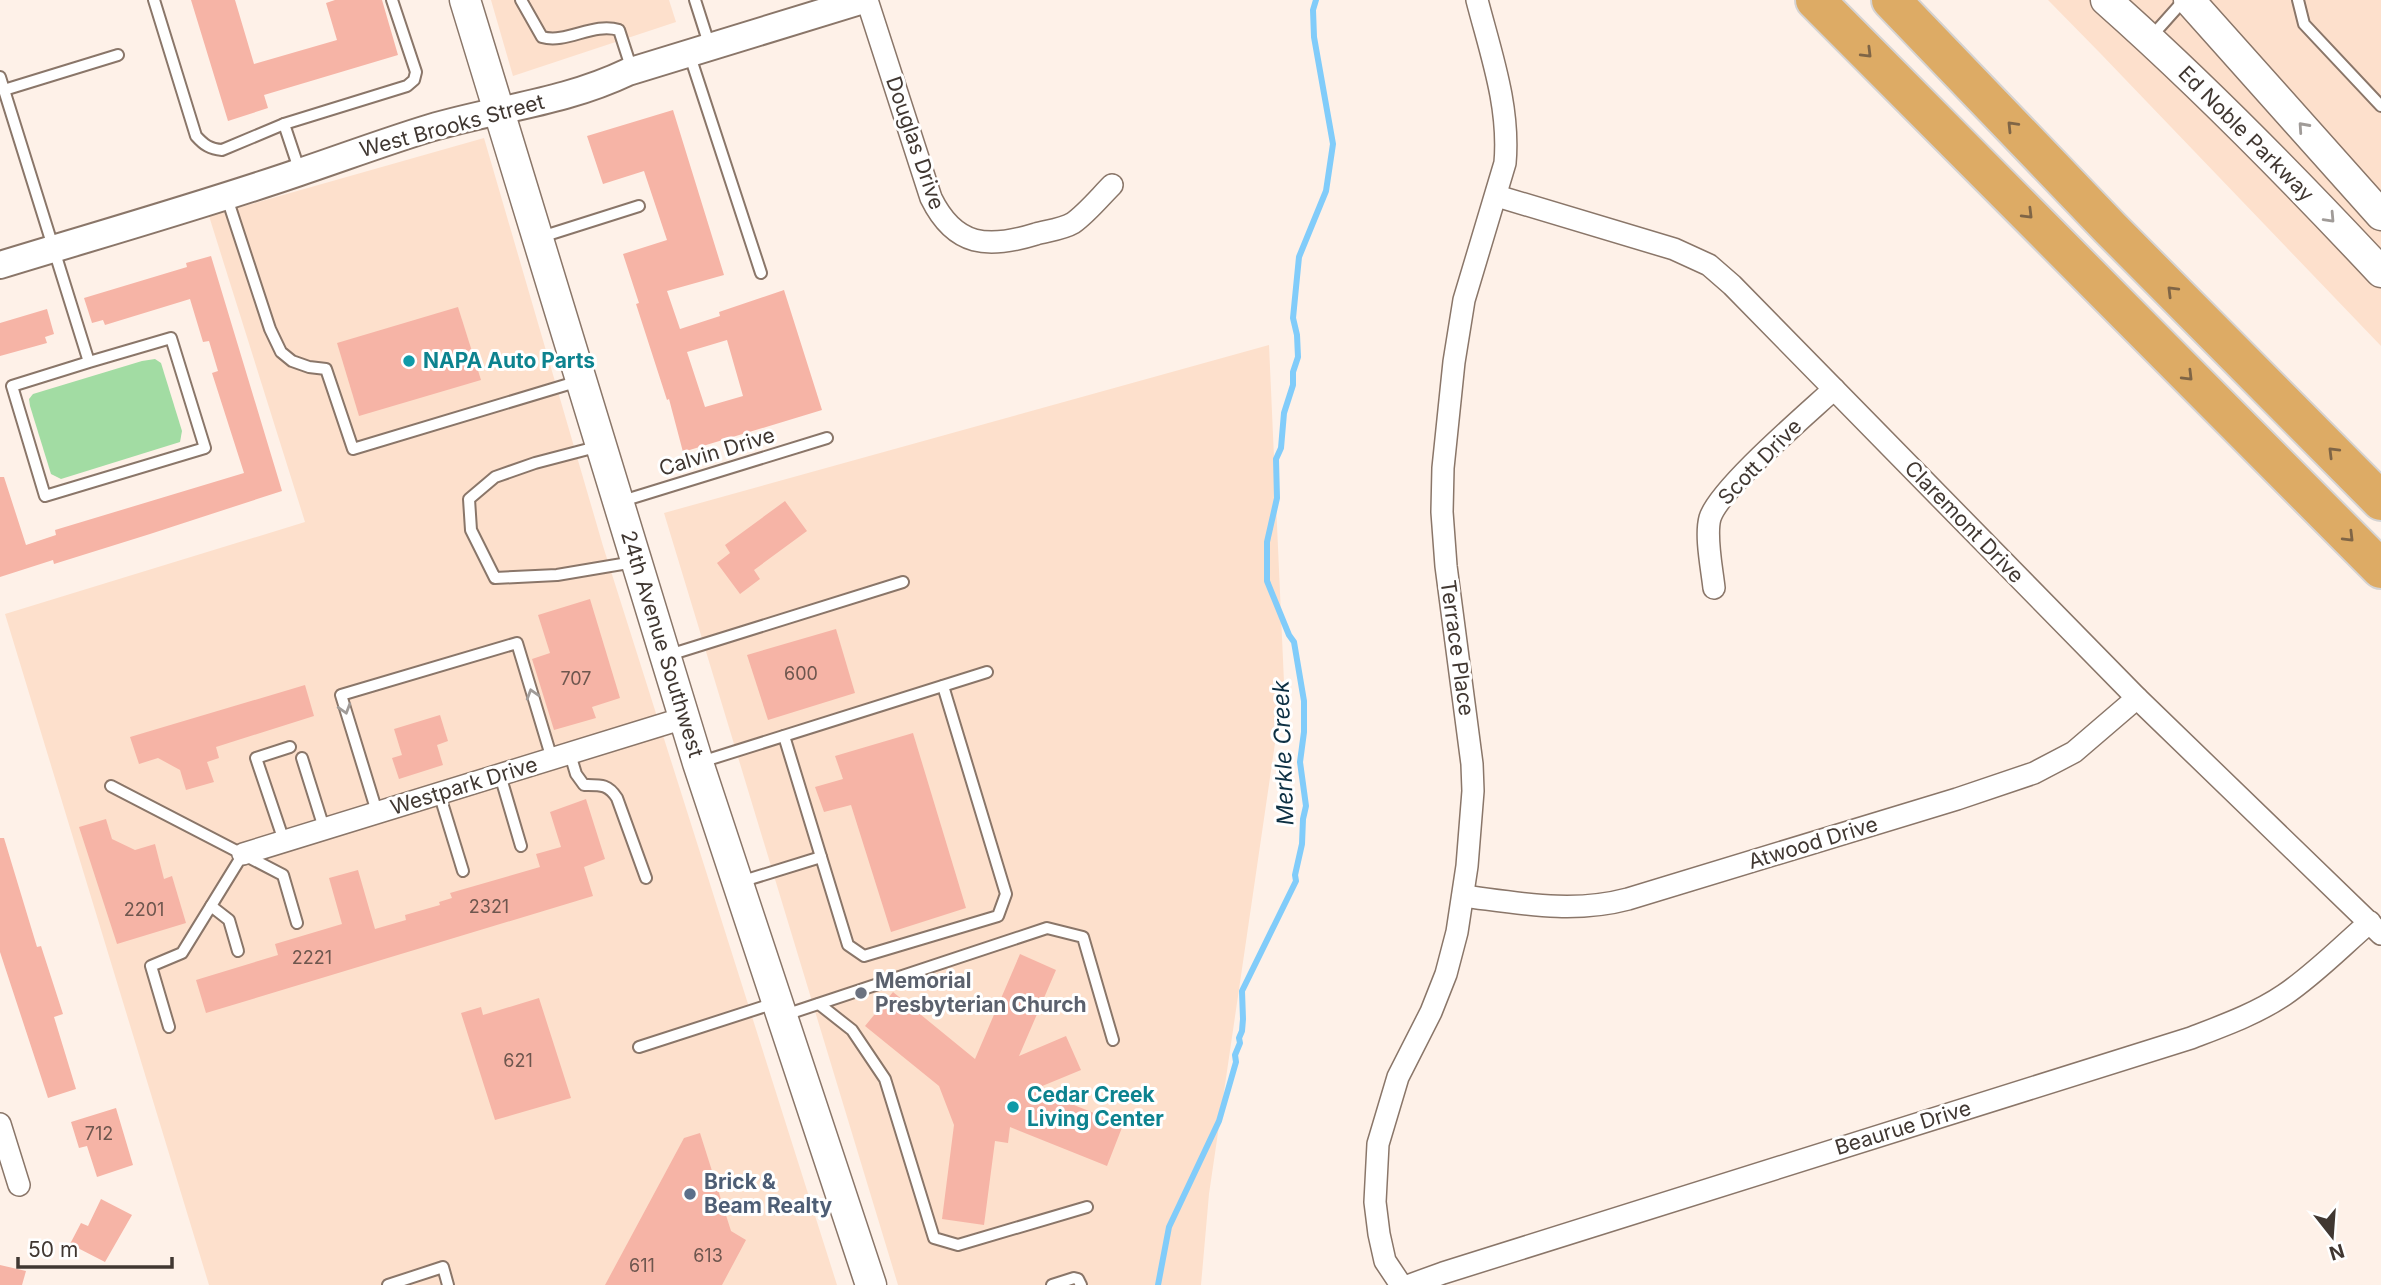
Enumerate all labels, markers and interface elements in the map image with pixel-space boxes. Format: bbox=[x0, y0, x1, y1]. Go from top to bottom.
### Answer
one-way arrow bbox=[1859, 45, 1872, 58]
street label: Ed Noble Parkway bbox=[2173, 61, 2319, 207]
street label: Douglas Drive bbox=[881, 73, 950, 213]
street label: West Brooks Street bbox=[357, 89, 547, 162]
one-way arrow bbox=[2008, 121, 2021, 134]
one-way arrow bbox=[2299, 123, 2311, 136]
one-way arrow bbox=[2019, 206, 2032, 219]
one-way arrow bbox=[2322, 210, 2335, 223]
one-way arrow bbox=[2168, 286, 2181, 299]
place label: NAPA Auto Parts bbox=[423, 348, 595, 373]
marker: NAPA Auto Parts bbox=[401, 353, 417, 369]
one-way arrow bbox=[2180, 367, 2193, 380]
street label: Scott Drive bbox=[1713, 414, 1807, 510]
street label: Calvin Drive bbox=[656, 422, 778, 481]
one-way arrow bbox=[2328, 448, 2341, 461]
street label: Claremont Drive bbox=[1900, 455, 2029, 588]
street label: 24th Avenue Southwest bbox=[616, 528, 709, 760]
one-way arrow bbox=[2340, 529, 2353, 542]
street label: Terrace Place bbox=[1436, 578, 1479, 717]
house number: 600 bbox=[784, 663, 818, 684]
house number: 707 bbox=[560, 668, 592, 689]
water label: Merkle Creek bbox=[1266, 680, 1300, 826]
one-way arrow bbox=[526, 688, 540, 701]
one-way arrow bbox=[337, 702, 351, 715]
street label: Westpark Drive bbox=[387, 751, 540, 820]
street label: Atwood Drive bbox=[1745, 811, 1881, 874]
house number: 2321 bbox=[469, 896, 509, 917]
house number: 2201 bbox=[124, 899, 164, 920]
house number: 2221 bbox=[292, 947, 332, 968]
place label: Memorial Presbyterian Church bbox=[875, 968, 1087, 1017]
marker: Memorial Presbyterian Church bbox=[853, 985, 869, 1001]
house number: 621 bbox=[503, 1050, 533, 1071]
place label: Cedar Creek Living Center bbox=[1027, 1082, 1164, 1131]
street label: Beaurue Drive bbox=[1832, 1095, 1974, 1160]
marker: Cedar Creek Living Center bbox=[1005, 1099, 1021, 1115]
house number: 712 bbox=[85, 1123, 113, 1144]
place label: Brick & Beam Realty bbox=[704, 1169, 833, 1218]
marker: Brick & Beam Realty bbox=[682, 1186, 698, 1202]
north arrow bbox=[2297, 1201, 2367, 1271]
scale bar bbox=[18, 1226, 172, 1270]
text: 50 m bbox=[28, 1237, 78, 1262]
text: N bbox=[2327, 1239, 2347, 1265]
house number: 613 bbox=[693, 1245, 723, 1266]
house number: 611 bbox=[629, 1255, 655, 1276]

